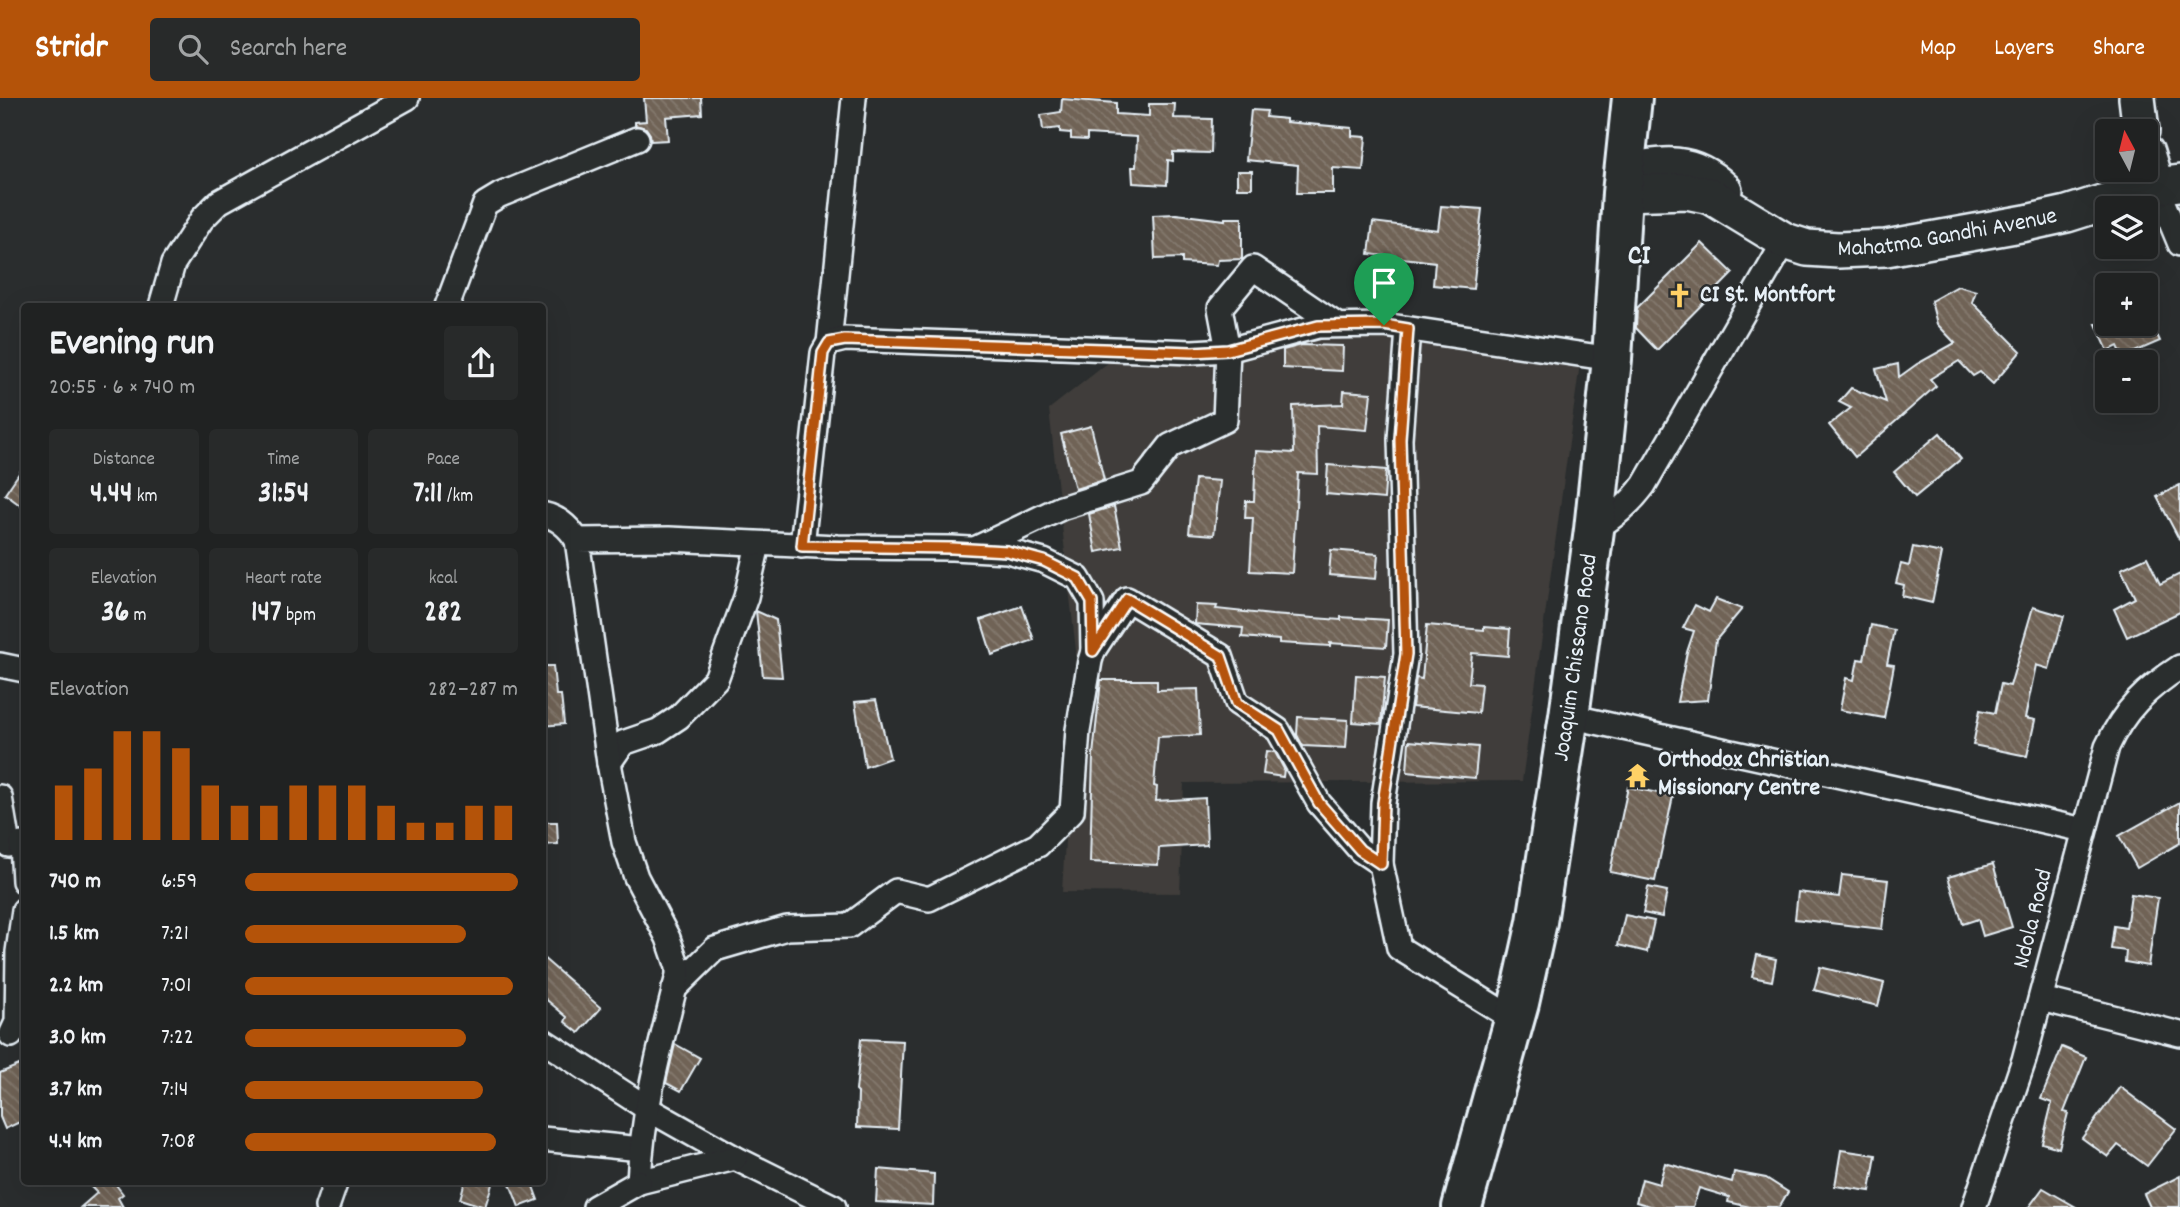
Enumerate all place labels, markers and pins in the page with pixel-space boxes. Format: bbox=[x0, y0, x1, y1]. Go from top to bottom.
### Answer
pin bbox=[1354, 253, 1414, 325]
place label: CI St. Montfort bbox=[1700, 279, 1835, 313]
church icon: CI St. Montfort bbox=[1666, 282, 1694, 310]
place label: Orthodox Christian Missionary Centre bbox=[1658, 744, 1829, 806]
temple icon: Orthodox Christian Missionary Centre bbox=[1624, 761, 1652, 789]

